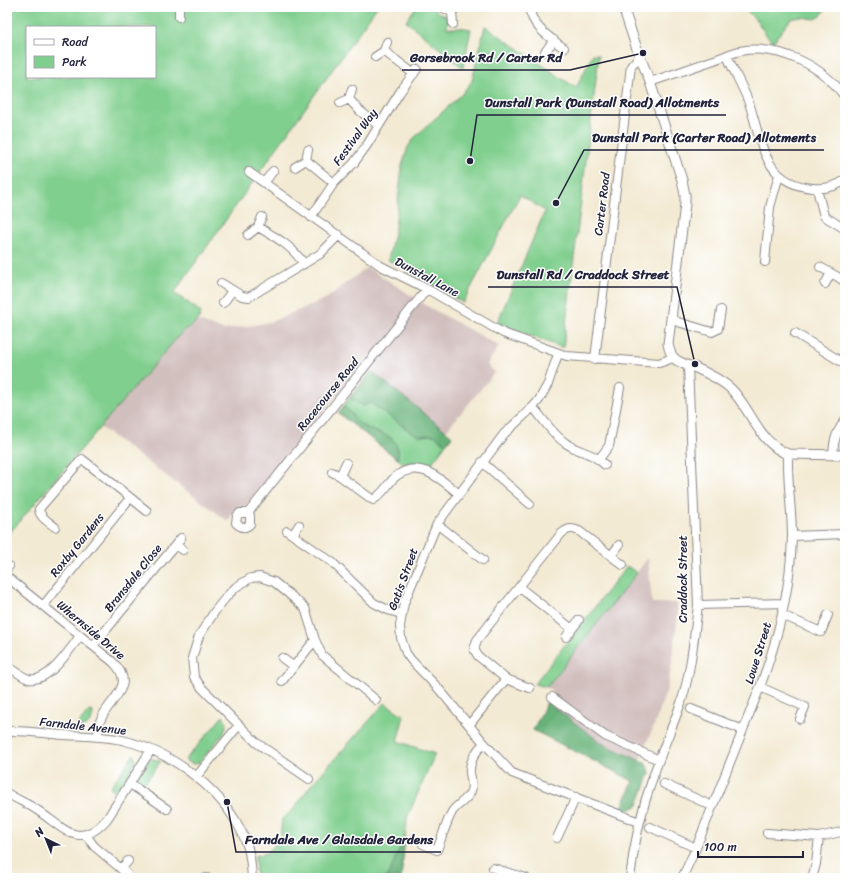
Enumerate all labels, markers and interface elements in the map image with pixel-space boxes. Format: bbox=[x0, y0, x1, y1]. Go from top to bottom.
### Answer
legend bbox=[26, 26, 156, 78]
text: Road bbox=[62, 31, 89, 53]
callout: Gorsebrook Rd / Carter Rd bbox=[402, 45, 570, 70]
text: Gorsebrook Rd / Carter Rd bbox=[409, 46, 563, 69]
text: Park bbox=[62, 51, 87, 73]
callout: Dunstall Park (Dunstall Road) Allotments bbox=[477, 90, 726, 115]
text: Dunstall Park (Dunstall Road) Allotments bbox=[485, 91, 720, 114]
street label: Festival Way bbox=[327, 103, 384, 170]
callout: Dunstall Park (Carter Road) Allotments bbox=[584, 125, 824, 150]
text: Dunstall Park (Carter Road) Allotments bbox=[592, 126, 817, 149]
street label: Carter Road bbox=[587, 170, 617, 237]
street label: Dunstall Lane bbox=[391, 251, 463, 303]
callout: Dunstall Rd / Craddock Street bbox=[488, 262, 677, 287]
text: Dunstall Rd / Craddock Street bbox=[496, 263, 670, 286]
street label: Racecourse Road bbox=[291, 352, 365, 436]
street label: Roxby Gardens bbox=[44, 507, 110, 582]
street label: Craddock Street bbox=[672, 535, 694, 623]
street label: Bransdale Close bbox=[98, 539, 168, 617]
street label: Gatis Street bbox=[382, 545, 424, 613]
street label: Whernside Drive bbox=[52, 594, 130, 666]
street label: Lowe Street bbox=[738, 619, 778, 687]
street label: Farndale Avenue bbox=[39, 711, 128, 742]
north arrow bbox=[26, 819, 66, 859]
text: N bbox=[30, 822, 49, 842]
callout: Farndale Ave / Glaisdale Gardens bbox=[236, 827, 441, 852]
text: Farndale Ave / Glaisdale Gardens bbox=[244, 828, 434, 851]
scale bar bbox=[698, 833, 803, 859]
text: 100 m bbox=[704, 836, 737, 858]

